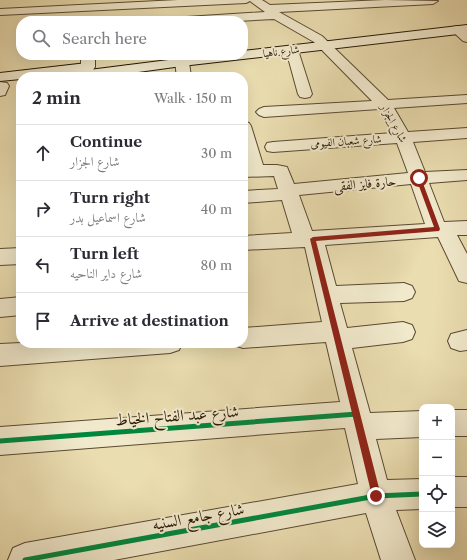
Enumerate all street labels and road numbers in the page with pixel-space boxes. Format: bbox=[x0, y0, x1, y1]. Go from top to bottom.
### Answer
street label: شارع ناهيا bbox=[262, 42, 300, 63]
street label: شارع الجزار bbox=[375, 100, 410, 146]
street label: شارع شعبان الفيومى bbox=[310, 132, 382, 153]
street label: حارة فايز الفقى bbox=[333, 172, 397, 197]
street label: شارع عبد الفتاح الخياط bbox=[114, 401, 240, 434]
street label: شارع جامع السنيه bbox=[150, 498, 247, 540]

